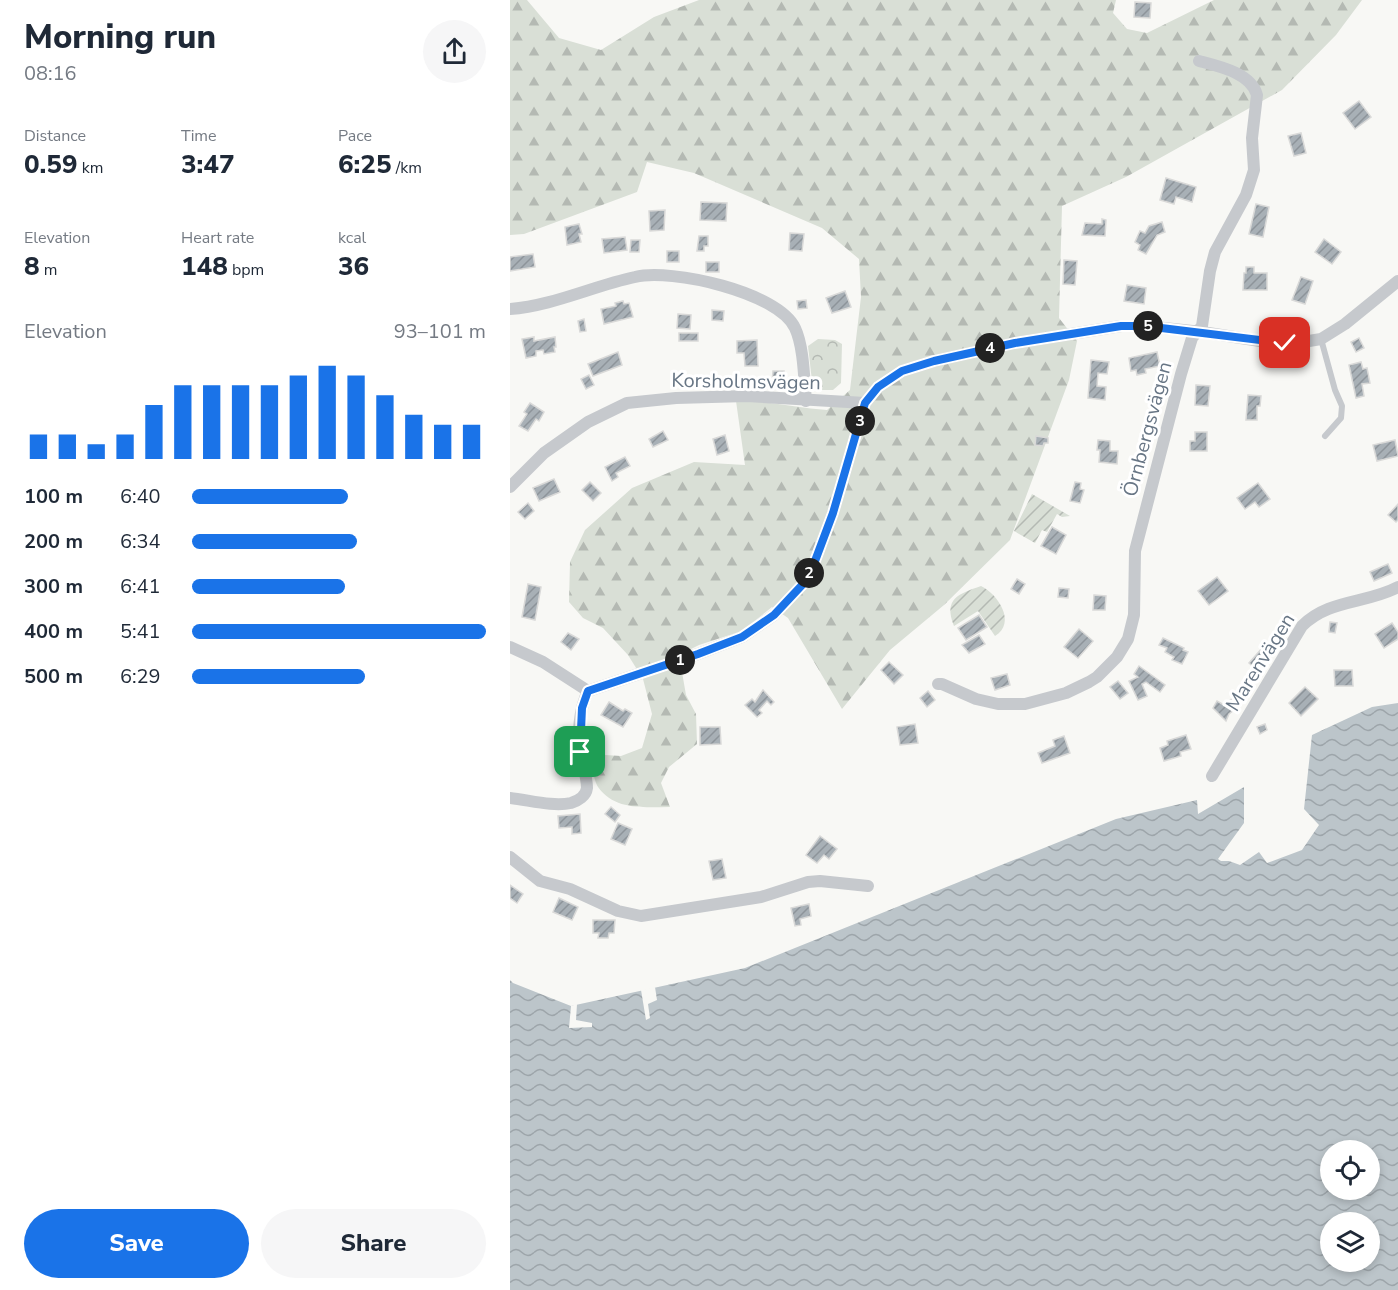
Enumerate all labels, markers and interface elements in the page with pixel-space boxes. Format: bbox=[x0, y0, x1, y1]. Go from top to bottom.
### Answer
text: Morning run bbox=[24, 15, 216, 60]
button: share bbox=[423, 20, 486, 83]
text: 08:16 bbox=[24, 60, 77, 87]
text: Distance bbox=[24, 125, 86, 147]
text: Time bbox=[181, 125, 217, 147]
text: Pace bbox=[338, 125, 372, 147]
text: 0.59 bbox=[24, 147, 78, 182]
text: 3:47 bbox=[181, 147, 235, 182]
text: 6:25 bbox=[338, 147, 392, 182]
text: km bbox=[78, 157, 103, 179]
text: /km bbox=[392, 157, 422, 179]
text: Elevation bbox=[24, 227, 90, 249]
text: Heart rate bbox=[181, 227, 254, 249]
text: kcal bbox=[338, 227, 366, 249]
text: 8 bbox=[24, 249, 40, 284]
text: 148 bbox=[181, 249, 228, 284]
text: 36 bbox=[338, 249, 369, 284]
text: m bbox=[40, 259, 57, 281]
text: bpm bbox=[228, 259, 264, 281]
pin: 5 bbox=[1133, 311, 1163, 341]
text: 5 bbox=[1143, 315, 1153, 337]
pin bbox=[1259, 317, 1310, 368]
text: Elevation bbox=[24, 318, 107, 345]
text: 93–101 m bbox=[394, 318, 486, 345]
icon: check bbox=[1268, 326, 1301, 359]
pin: 4 bbox=[975, 333, 1005, 363]
text: 4 bbox=[985, 337, 995, 359]
street label: Örnbergsvägen bbox=[1116, 359, 1178, 500]
street label: Korsholmsvägen bbox=[671, 367, 821, 396]
pin: 3 bbox=[845, 406, 875, 436]
text: 3 bbox=[855, 410, 865, 432]
text: 100 m bbox=[24, 483, 83, 510]
text: 6:40 bbox=[120, 483, 161, 510]
text: 200 m bbox=[24, 528, 83, 555]
text: 6:34 bbox=[120, 528, 161, 555]
pin: 2 bbox=[794, 558, 824, 588]
text: 2 bbox=[804, 562, 814, 584]
text: 300 m bbox=[24, 573, 83, 600]
text: 6:41 bbox=[120, 573, 161, 600]
street label: Marenvägen bbox=[1220, 608, 1301, 717]
text: 400 m bbox=[24, 618, 83, 645]
text: 5:41 bbox=[120, 618, 161, 645]
pin: 1 bbox=[665, 645, 695, 675]
text: 1 bbox=[675, 649, 685, 671]
text: 500 m bbox=[24, 663, 83, 690]
text: 6:29 bbox=[120, 663, 161, 690]
pin bbox=[554, 726, 605, 777]
icon: arrive bbox=[563, 735, 596, 768]
map controls bbox=[1320, 1140, 1380, 1272]
button: locate bbox=[1320, 1140, 1380, 1200]
button: Save bbox=[24, 1209, 249, 1278]
button: Share bbox=[261, 1209, 486, 1278]
button: layers bbox=[1320, 1212, 1380, 1272]

